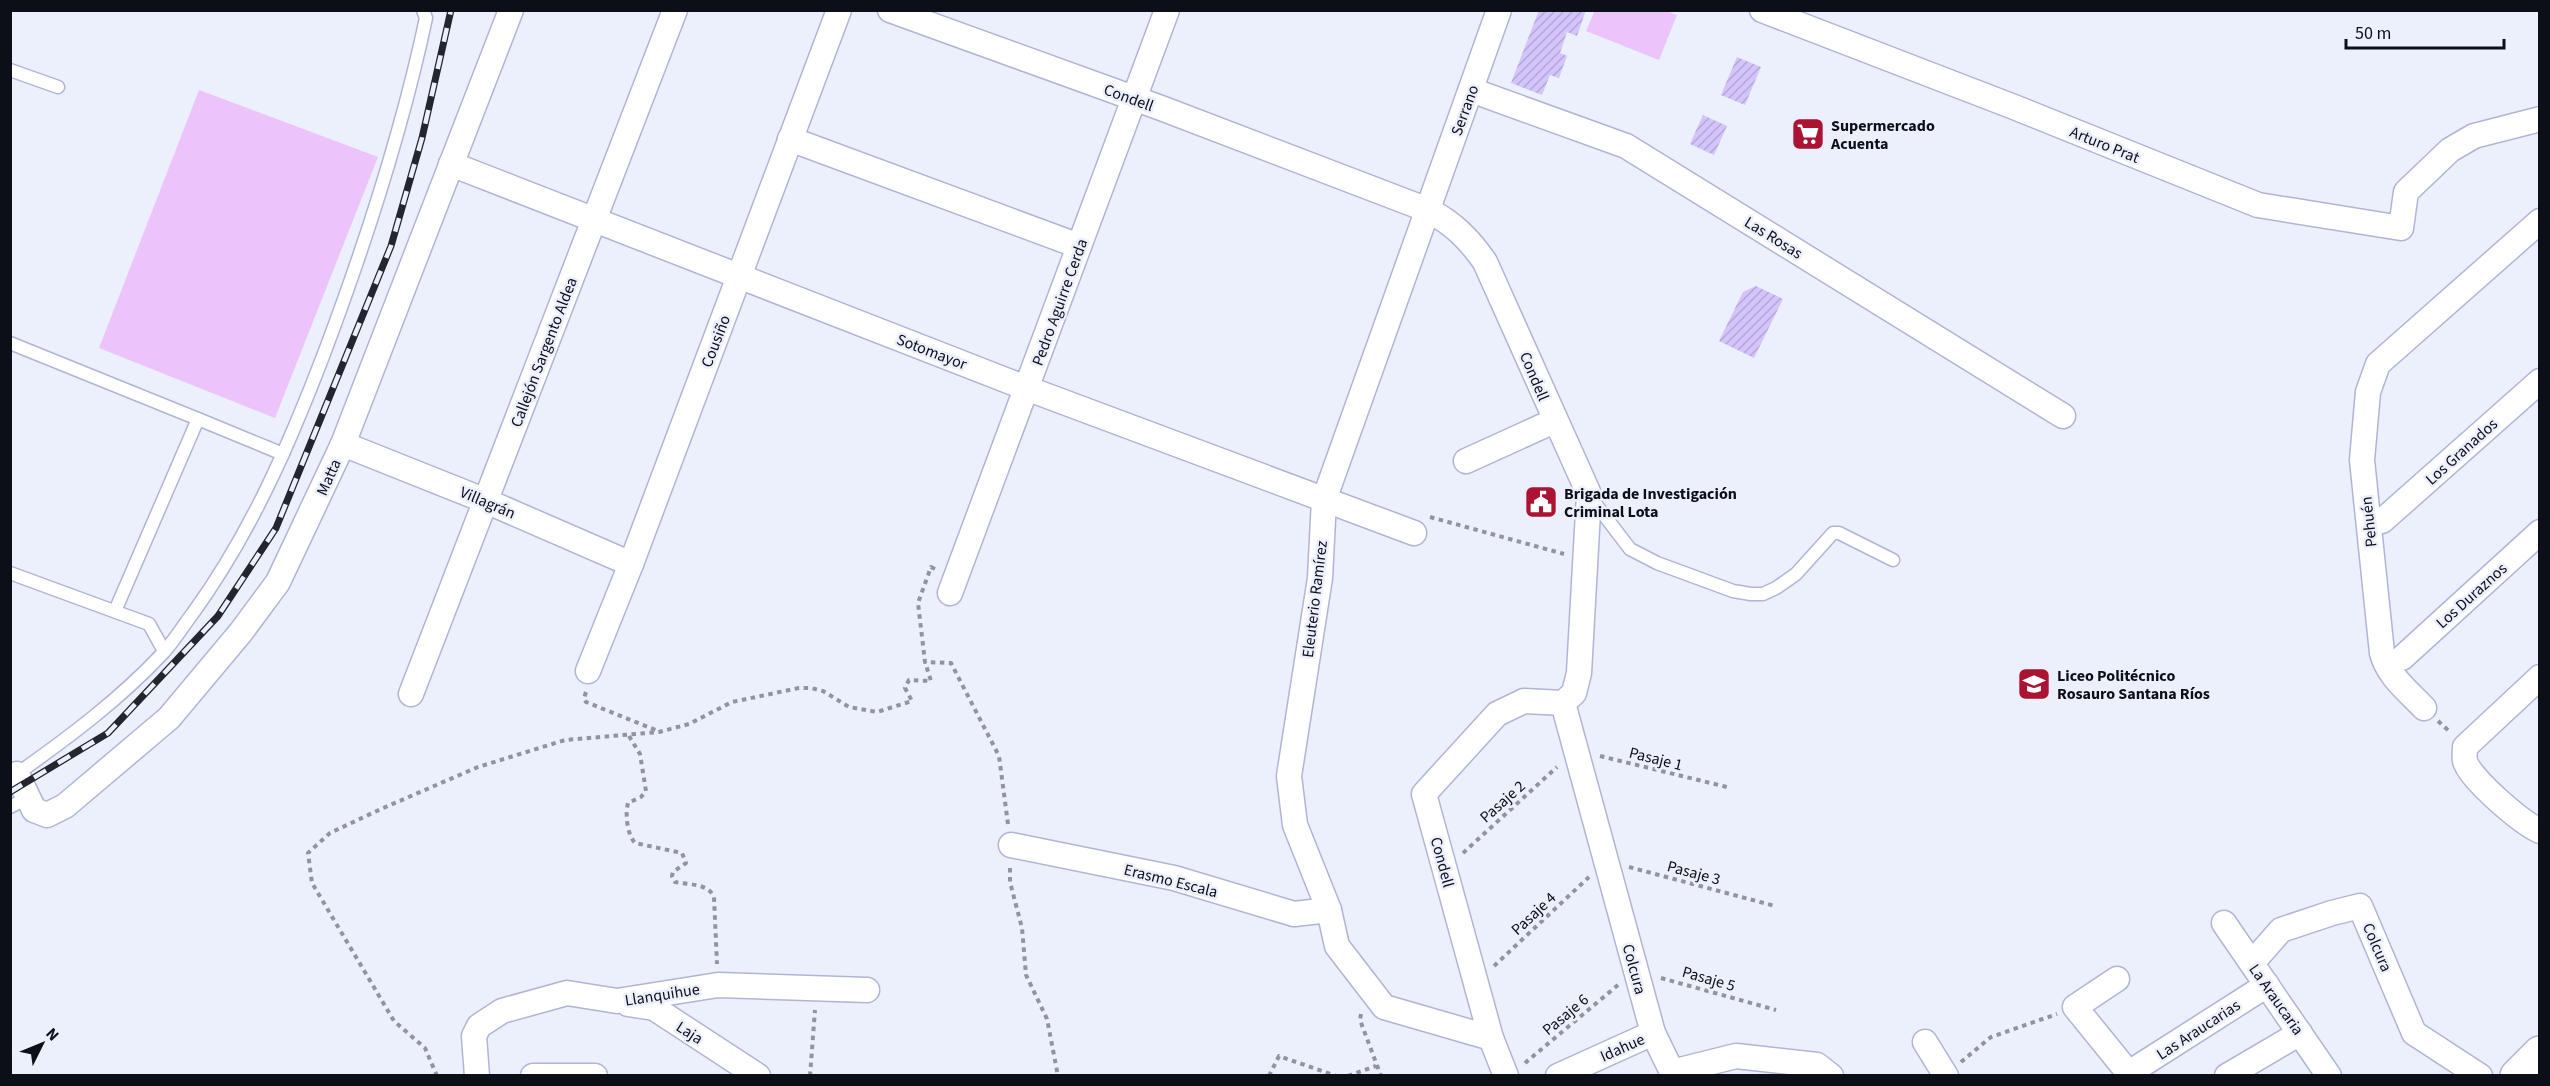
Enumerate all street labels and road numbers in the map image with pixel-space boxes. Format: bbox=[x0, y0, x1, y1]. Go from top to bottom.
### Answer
street label: Condell bbox=[1101, 79, 1157, 117]
street label: Serrano bbox=[1446, 82, 1484, 139]
street label: Arturo Prat bbox=[2067, 121, 2143, 169]
street label: Las Rosas bbox=[1740, 211, 1807, 265]
street label: Pedro Aguirre Cerda bbox=[1027, 236, 1093, 369]
street label: Callejón Sargento Aldea bbox=[505, 274, 583, 430]
street label: Cousiño bbox=[696, 312, 736, 371]
street label: Sotomayor bbox=[893, 328, 970, 376]
street label: Condell bbox=[1514, 348, 1554, 404]
street label: Los Granados bbox=[2421, 413, 2503, 490]
street label: Matta bbox=[311, 456, 347, 499]
street label: Villagrán bbox=[456, 481, 519, 524]
street label: Pehuén bbox=[2355, 496, 2383, 548]
street label: Eleuterio Ramírez bbox=[1297, 539, 1333, 659]
street label: Los Duraznos bbox=[2431, 558, 2512, 634]
street label: Pasaje 1 bbox=[1627, 742, 1685, 776]
street label: Pasaje 2 bbox=[1475, 775, 1530, 828]
street label: Condell bbox=[1425, 835, 1459, 890]
street label: Pasaje 3 bbox=[1665, 855, 1723, 891]
street label: Erasmo Escala bbox=[1122, 859, 1220, 903]
street label: Pasaje 4 bbox=[1506, 887, 1561, 940]
street label: Colcura bbox=[2357, 920, 2397, 975]
street label: Colcura bbox=[1617, 942, 1651, 997]
street label: La Araucaria bbox=[2244, 960, 2309, 1040]
street label: Pasaje 5 bbox=[1680, 961, 1738, 997]
street label: Llanquihue bbox=[623, 978, 701, 1012]
street label: Pasaje 6 bbox=[1538, 989, 1594, 1041]
street label: Las Araucarias bbox=[2152, 994, 2245, 1065]
street label: Laja bbox=[672, 1016, 707, 1050]
street label: Idahue bbox=[1597, 1028, 1648, 1067]

